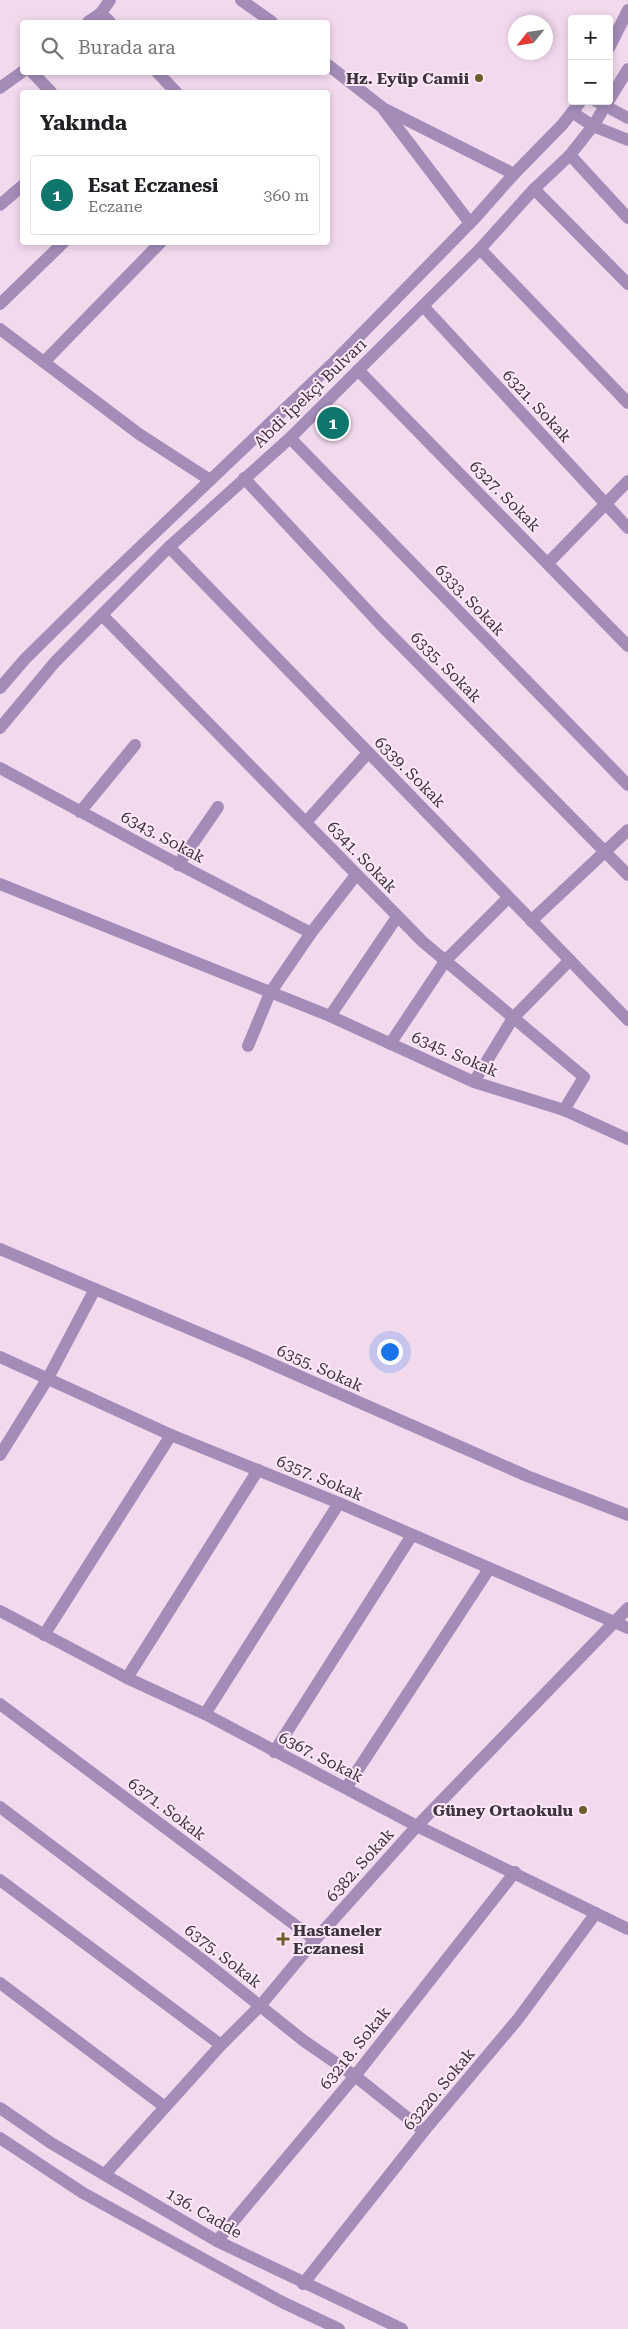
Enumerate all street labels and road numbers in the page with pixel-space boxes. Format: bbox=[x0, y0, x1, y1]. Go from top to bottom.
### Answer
street label: Abdi İpekçi Bulvarı bbox=[250, 334, 370, 452]
street label: 6321. Sokak bbox=[499, 366, 575, 446]
street label: 6327. Sokak bbox=[466, 457, 544, 535]
street label: 6333. Sokak bbox=[431, 560, 509, 640]
street label: 6335. Sokak bbox=[407, 628, 485, 706]
street label: 6339. Sokak bbox=[371, 733, 449, 811]
street label: 6343. Sokak bbox=[118, 807, 208, 867]
street label: 6341. Sokak bbox=[323, 817, 401, 897]
street label: 6345. Sokak bbox=[409, 1027, 501, 1081]
street label: 6355. Sokak bbox=[274, 1341, 366, 1395]
street label: 6357. Sokak bbox=[274, 1451, 366, 1505]
street label: 6367. Sokak bbox=[276, 1728, 366, 1786]
street label: 6371. Sokak bbox=[124, 1774, 210, 1844]
street label: 6382. Sokak bbox=[322, 1824, 398, 1906]
street label: 6375. Sokak bbox=[181, 1920, 265, 1992]
street label: 63218. Sokak bbox=[316, 2003, 394, 2093]
street label: 63220. Sokak bbox=[399, 2044, 479, 2134]
street label: 136. Cadde bbox=[163, 2184, 245, 2242]

